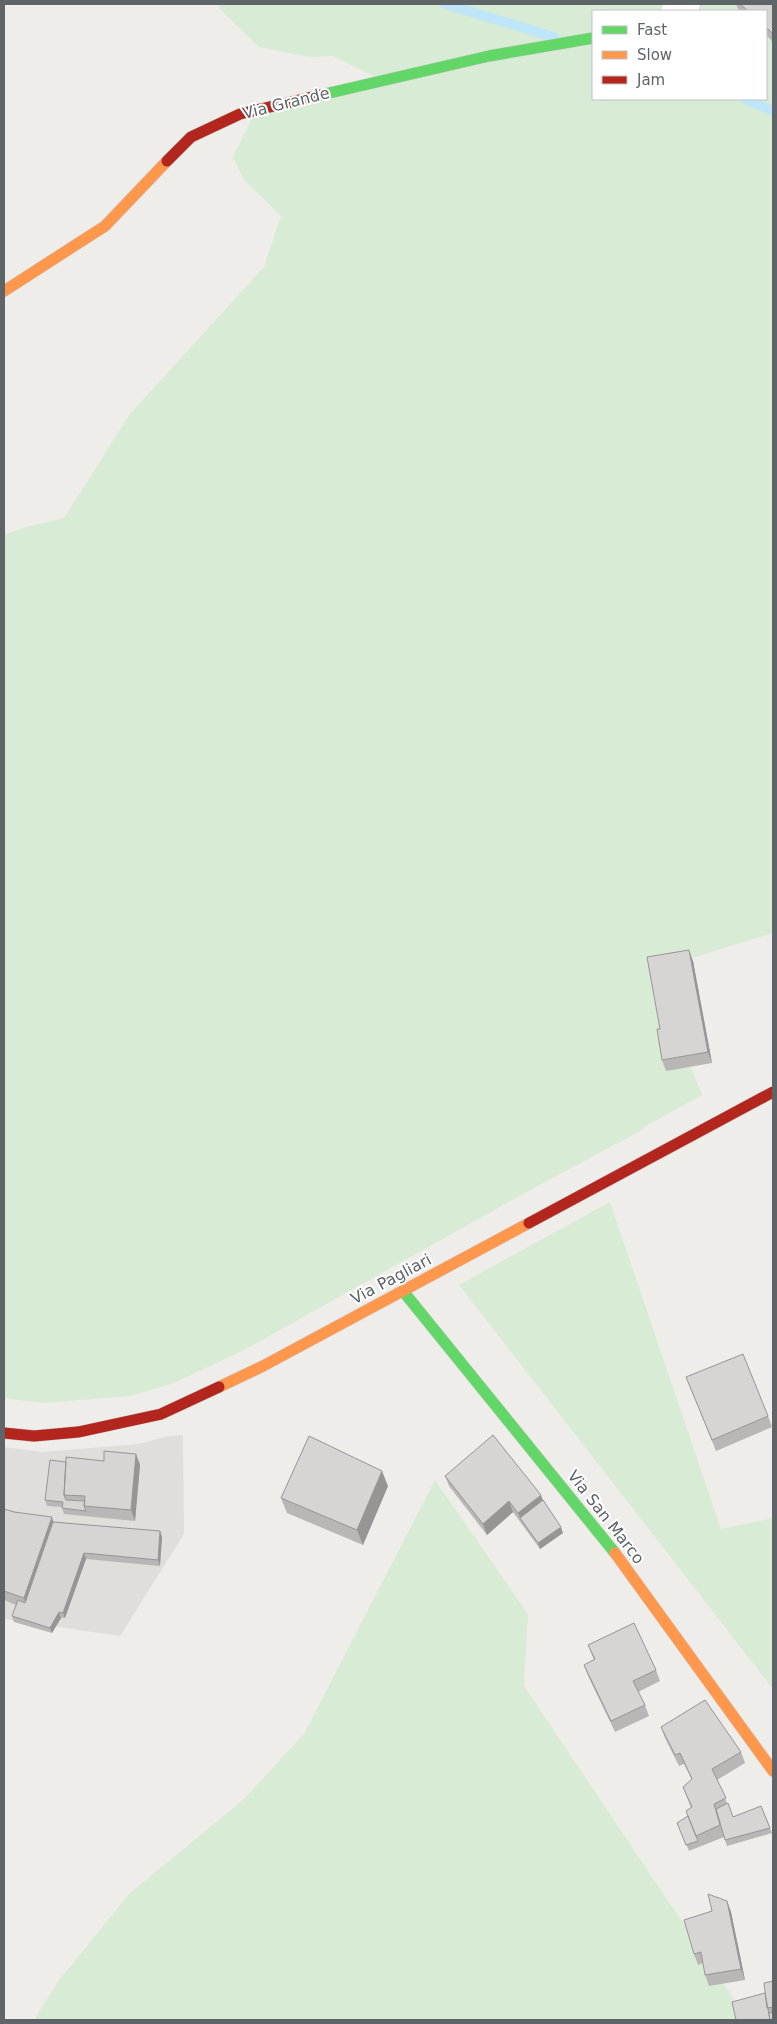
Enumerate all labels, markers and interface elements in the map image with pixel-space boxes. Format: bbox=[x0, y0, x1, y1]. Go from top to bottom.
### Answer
legend bbox=[592, 10, 767, 100]
text: Fast bbox=[637, 21, 667, 39]
text: Slow bbox=[637, 46, 672, 64]
text: Jam bbox=[636, 71, 665, 89]
street label: Via Grande bbox=[241, 83, 331, 123]
street label: Via Pagliari bbox=[347, 1250, 435, 1308]
street label: Via San Marco bbox=[564, 1466, 648, 1568]

